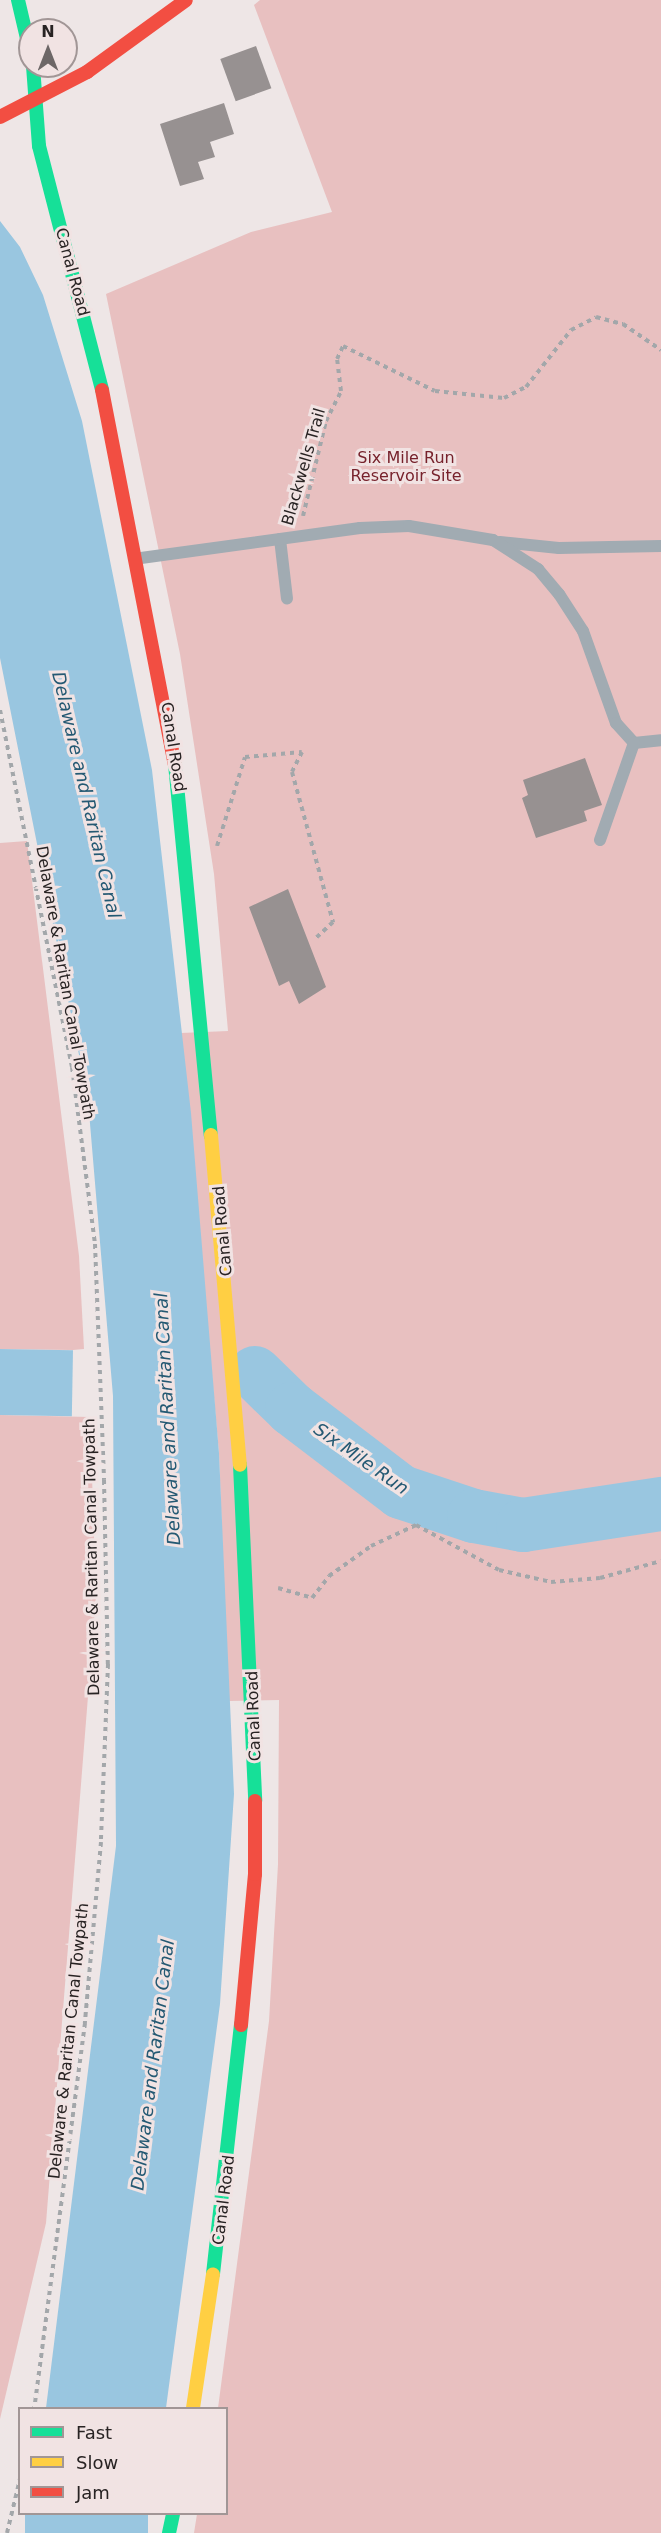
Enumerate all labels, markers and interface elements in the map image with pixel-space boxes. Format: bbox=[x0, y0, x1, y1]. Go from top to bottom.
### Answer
north arrow bbox=[18, 18, 78, 78]
text: N bbox=[41, 22, 55, 41]
street label: Canal Road bbox=[51, 226, 93, 318]
street label: Blackwells Trail bbox=[278, 406, 330, 528]
park label: Six Mile Run Reservoir Site bbox=[350, 448, 462, 486]
water label: Delaware and Raritan Canal bbox=[47, 669, 125, 921]
street label: Canal Road bbox=[156, 701, 190, 793]
street label: Delaware & Raritan Canal Towpath bbox=[31, 845, 99, 1121]
street label: Canal Road bbox=[209, 1185, 237, 1277]
water label: Delaware and Raritan Canal bbox=[151, 1292, 185, 1546]
street label: Delaware & Raritan Canal Towpath bbox=[80, 1418, 104, 1696]
water label: Six Mile Run bbox=[310, 1418, 412, 1500]
street label: Canal Road bbox=[243, 1670, 265, 1762]
street label: Delaware & Raritan Canal Towpath bbox=[45, 1902, 93, 2180]
water label: Delaware and Raritan Canal bbox=[127, 1938, 179, 2192]
street label: Canal Road bbox=[209, 2154, 239, 2246]
legend bbox=[18, 2407, 228, 2515]
text: Fast bbox=[76, 2422, 112, 2443]
text: Slow bbox=[76, 2452, 118, 2473]
text: Jam bbox=[76, 2482, 110, 2503]

